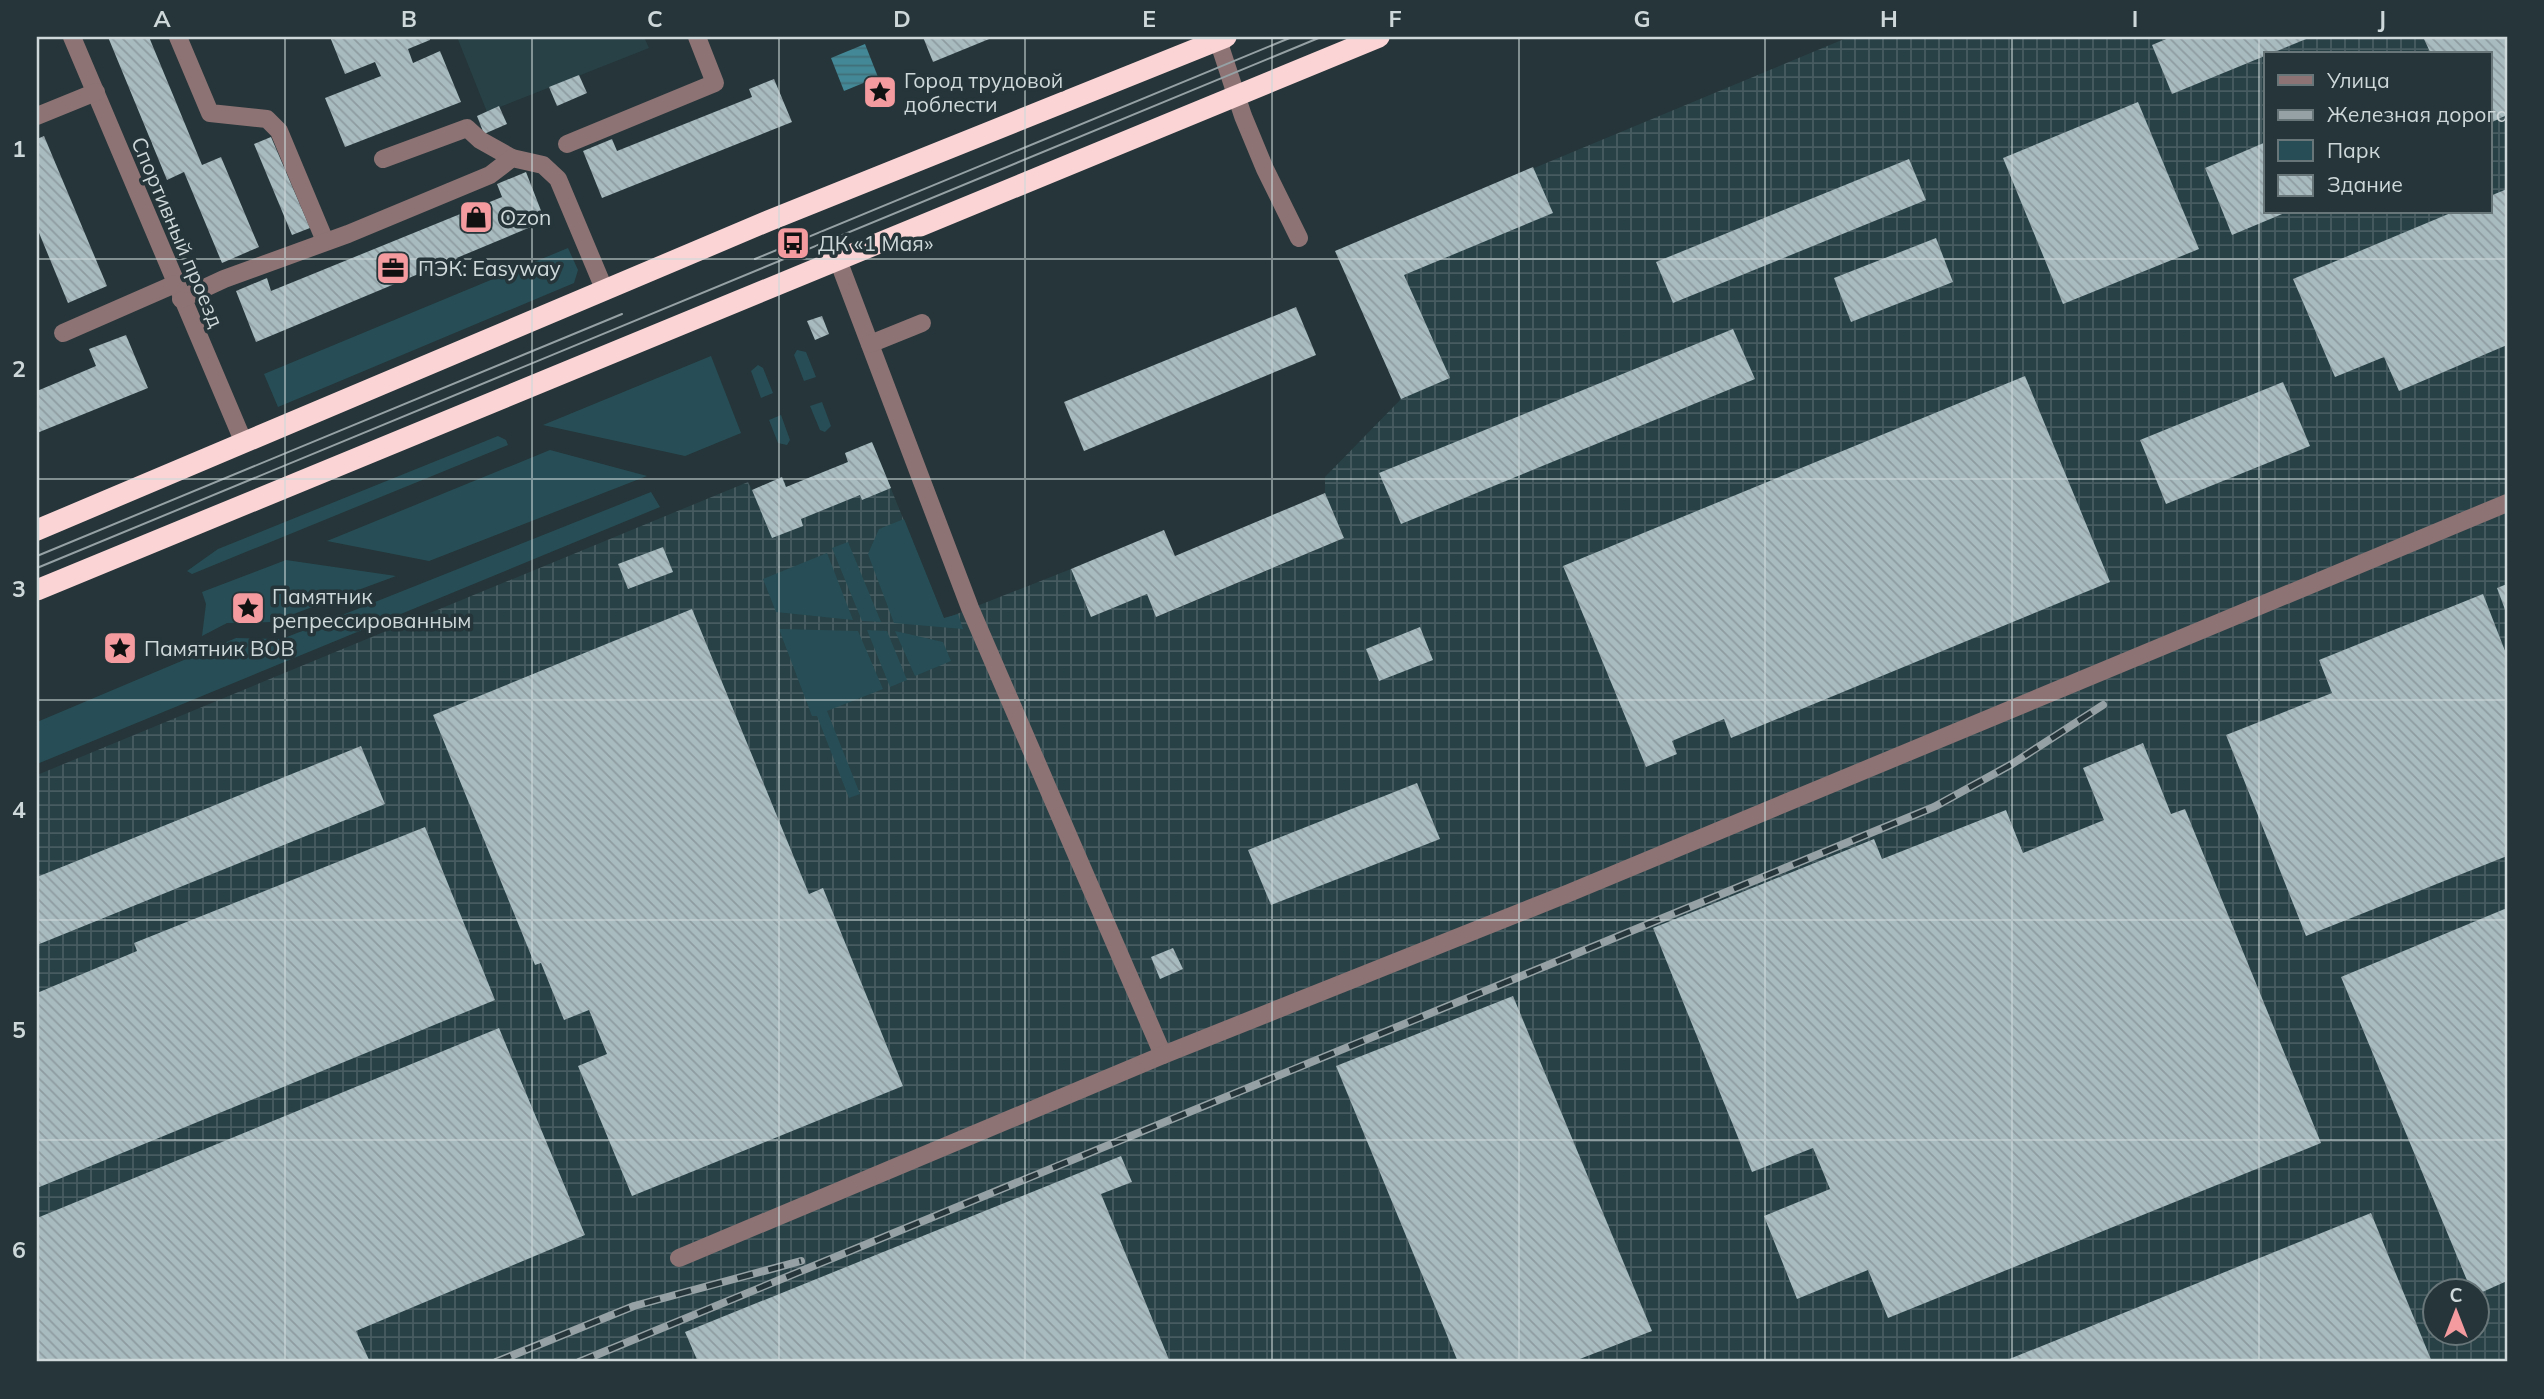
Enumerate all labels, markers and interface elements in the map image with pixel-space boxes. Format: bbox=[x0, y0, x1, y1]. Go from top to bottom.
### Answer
text: A bbox=[153, 4, 171, 33]
text: B bbox=[401, 4, 417, 33]
text: C bbox=[647, 4, 663, 33]
text: D bbox=[893, 4, 911, 33]
text: E bbox=[1142, 4, 1156, 33]
text: F bbox=[1388, 4, 1402, 33]
text: G bbox=[1633, 4, 1651, 33]
text: H bbox=[1880, 4, 1898, 33]
text: I bbox=[2132, 4, 2138, 33]
text: J bbox=[2378, 4, 2386, 33]
legend bbox=[2264, 52, 2492, 214]
place label: Город трудовой доблести bbox=[904, 67, 1063, 117]
text: Улица bbox=[2326, 67, 2390, 93]
place icon: Город трудовой доблести bbox=[861, 73, 899, 111]
text: Железная дорога bbox=[2327, 101, 2509, 127]
street label: Спортивный проезд bbox=[126, 133, 230, 331]
text: 1 bbox=[12, 134, 26, 163]
text: Парк bbox=[2327, 137, 2381, 163]
text: Здание bbox=[2327, 171, 2403, 197]
shop icon: Ozon bbox=[457, 198, 495, 236]
place label: Ozon bbox=[500, 204, 551, 230]
bus stop icon: ДК «1 Мая» bbox=[774, 224, 812, 262]
place label: ДК «1 Мая» bbox=[818, 230, 933, 256]
office icon: ПЭК: Easyway bbox=[374, 249, 412, 287]
place label: ПЭК: Easyway bbox=[418, 255, 561, 281]
text: 2 bbox=[12, 354, 26, 383]
text: 3 bbox=[12, 574, 26, 603]
place label: Памятник репрессированным bbox=[272, 583, 472, 633]
place icon: Памятник репрессированным bbox=[229, 589, 267, 627]
place icon: Памятник ВОВ bbox=[101, 629, 139, 667]
place label: Памятник ВОВ bbox=[144, 635, 295, 661]
text: 4 bbox=[12, 795, 26, 824]
text: 5 bbox=[12, 1015, 26, 1044]
text: 6 bbox=[12, 1235, 26, 1264]
north arrow bbox=[2422, 1276, 2492, 1346]
text: С bbox=[2449, 1283, 2463, 1307]

